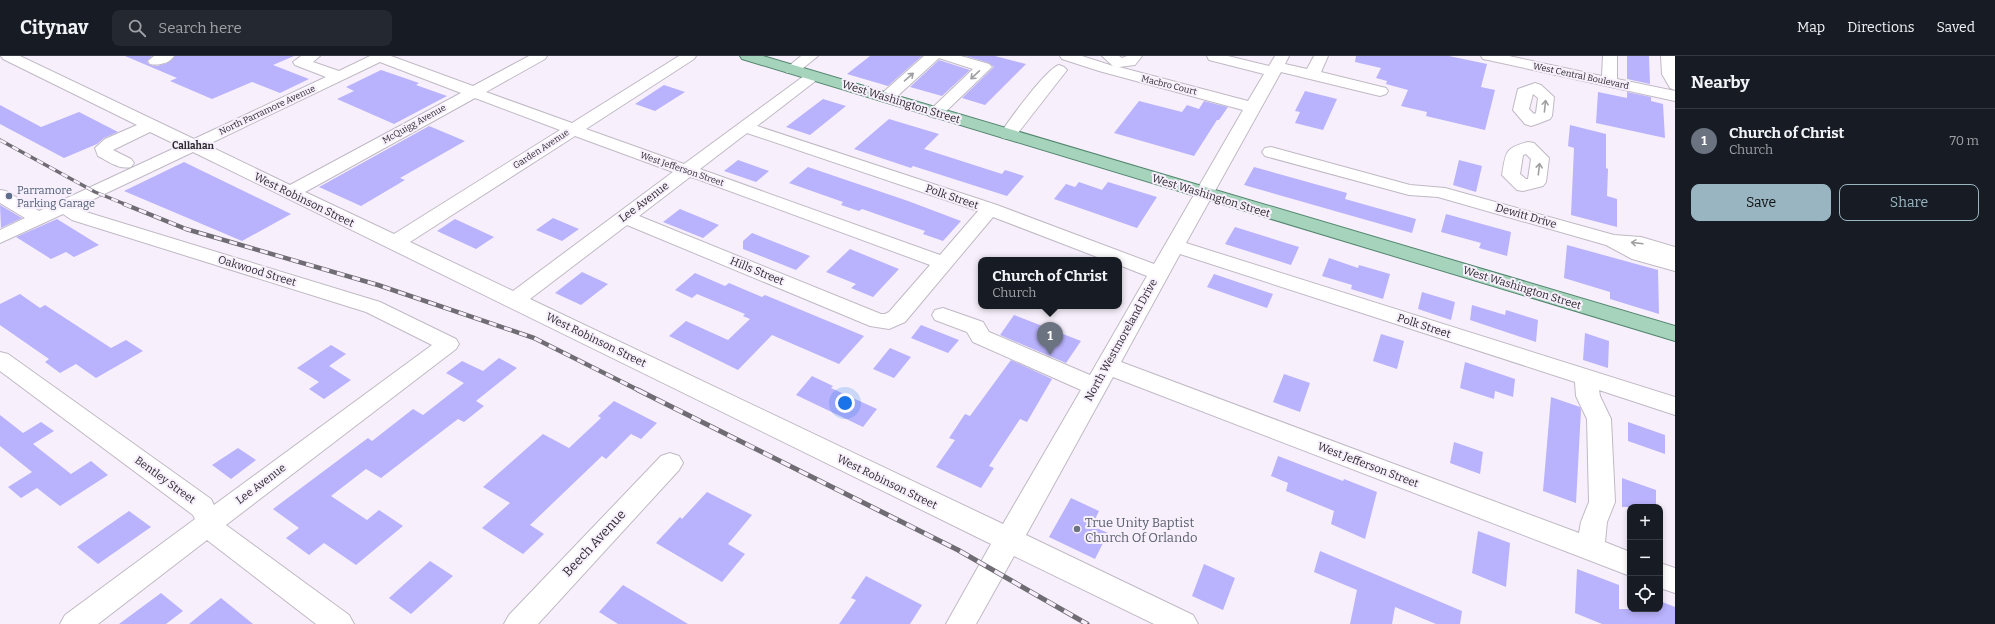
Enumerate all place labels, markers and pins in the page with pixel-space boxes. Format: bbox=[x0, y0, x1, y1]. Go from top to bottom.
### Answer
place label: Parramore Parking Garage bbox=[17, 184, 95, 210]
marker: Parramore Parking Garage bbox=[4, 191, 14, 201]
pin: 1 bbox=[1037, 322, 1063, 355]
place label: True Unity Baptist Church Of Orlando bbox=[1085, 515, 1197, 545]
marker: True Unity Baptist Church Of Orlando bbox=[1072, 524, 1082, 534]

